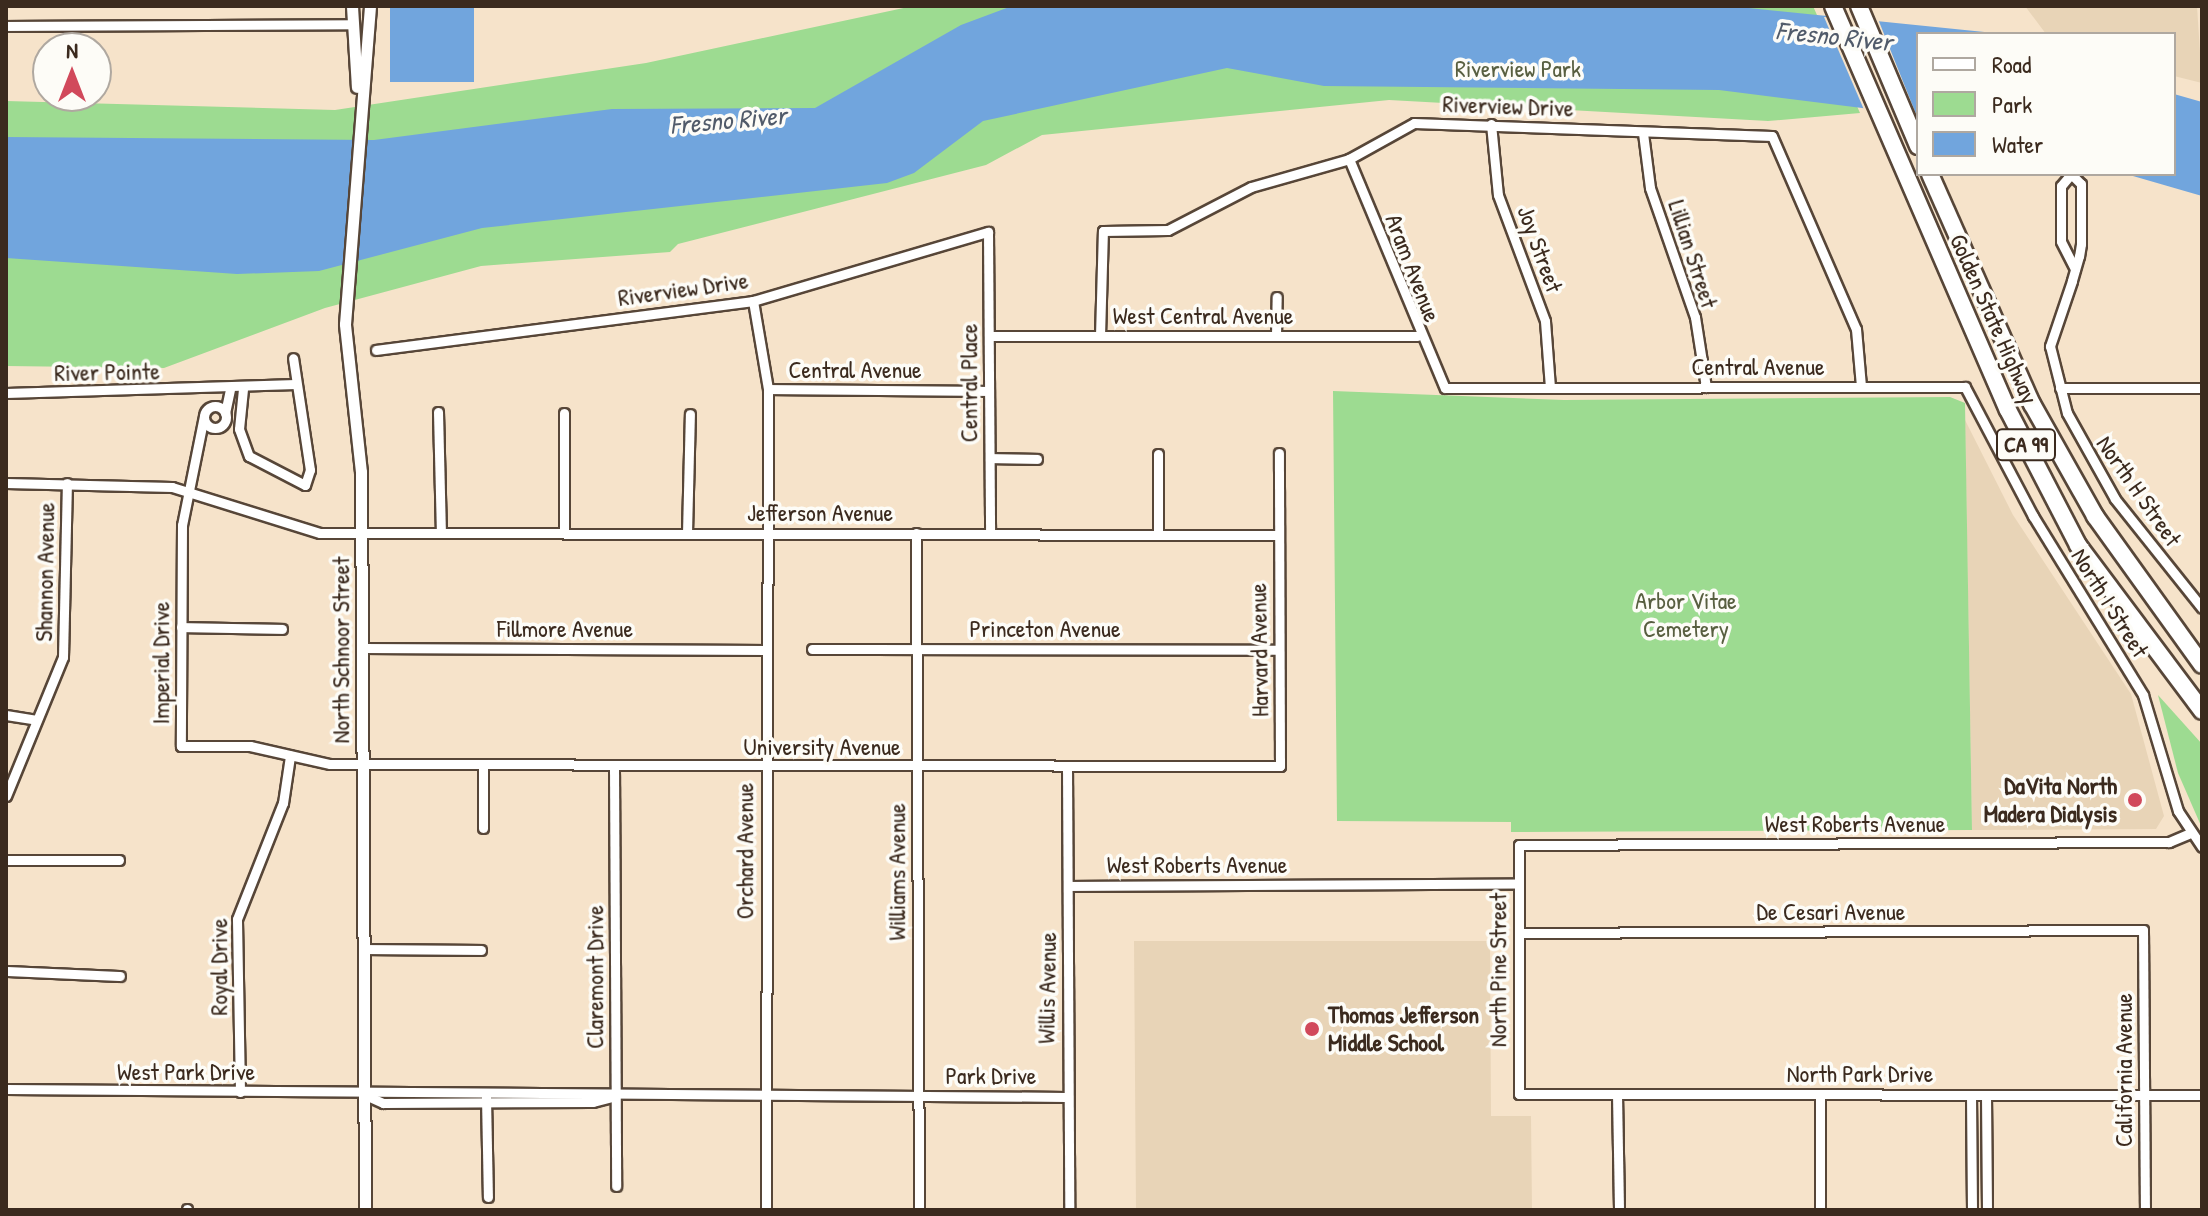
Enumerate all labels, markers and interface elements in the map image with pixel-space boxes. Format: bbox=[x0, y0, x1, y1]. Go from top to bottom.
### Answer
water label: Fresno River bbox=[1774, 14, 1894, 58]
north arrow bbox=[32, 32, 112, 112]
legend bbox=[1916, 32, 2176, 176]
text: N bbox=[66, 35, 78, 65]
text: Road bbox=[1992, 48, 2031, 80]
park label: Riverview Park bbox=[1455, 55, 1581, 83]
text: Park bbox=[1992, 88, 2032, 120]
street label: Riverview Drive bbox=[1442, 89, 1574, 123]
water label: Fresno River bbox=[669, 99, 787, 141]
text: Water bbox=[1992, 128, 2043, 160]
street label: Lillian Street bbox=[1662, 196, 1724, 312]
street label: Joy Street bbox=[1511, 202, 1569, 296]
street label: Aram Avenue bbox=[1379, 210, 1447, 326]
street label: Golden State Highway bbox=[1944, 230, 2044, 408]
street label: Riverview Drive bbox=[616, 266, 750, 312]
street label: West Central Avenue bbox=[1113, 302, 1293, 330]
street label: Central Place bbox=[955, 324, 983, 442]
street label: Central Avenue bbox=[1691, 353, 1825, 381]
street label: Central Avenue bbox=[788, 356, 922, 384]
street label: River Pointe bbox=[54, 357, 160, 387]
road number: CA 99 bbox=[1996, 427, 2056, 463]
street label: North H Street bbox=[2090, 430, 2188, 552]
street label: Jefferson Avenue bbox=[747, 499, 893, 527]
street label: Shannon Avenue bbox=[29, 502, 61, 642]
street label: North I Street bbox=[2065, 543, 2155, 663]
street label: North Schnoor Street bbox=[327, 557, 355, 743]
street label: Harvard Avenue bbox=[1243, 583, 1275, 717]
park label: Arbor Vitae Cemetery bbox=[1635, 587, 1737, 643]
street label: Imperial Drive bbox=[147, 602, 175, 724]
street label: Fillmore Avenue bbox=[497, 615, 633, 643]
street label: Princeton Avenue bbox=[969, 615, 1121, 643]
street label: University Avenue bbox=[743, 733, 901, 761]
place label: DaVita North Madera Dialysis bbox=[1984, 772, 2117, 828]
street label: Orchard Avenue bbox=[731, 783, 759, 919]
marker: DaVita North Madera Dialysis bbox=[2124, 789, 2146, 811]
street label: Williams Avenue bbox=[883, 803, 911, 941]
street label: West Roberts Avenue bbox=[1765, 810, 1945, 838]
street label: West Roberts Avenue bbox=[1107, 851, 1287, 879]
street label: North Pine Street bbox=[1484, 893, 1512, 1047]
street label: De Cesari Avenue bbox=[1757, 898, 1905, 926]
street label: Claremont Drive bbox=[581, 905, 609, 1049]
street label: Royal Drive bbox=[205, 918, 233, 1016]
street label: Willis Avenue bbox=[1032, 932, 1062, 1044]
street label: California Avenue bbox=[2110, 993, 2138, 1147]
place label: Thomas Jefferson Middle School bbox=[1328, 1001, 1479, 1057]
marker: Thomas Jefferson Middle School bbox=[1303, 1020, 1321, 1038]
street label: West Park Drive bbox=[117, 1058, 255, 1086]
street label: North Park Drive bbox=[1787, 1060, 1933, 1088]
street label: Park Drive bbox=[946, 1062, 1036, 1090]

